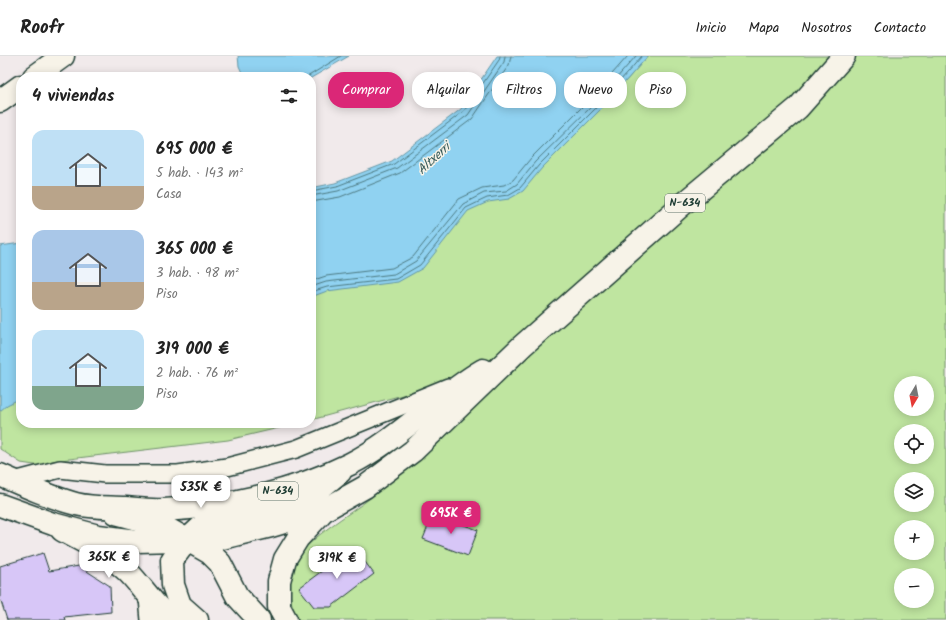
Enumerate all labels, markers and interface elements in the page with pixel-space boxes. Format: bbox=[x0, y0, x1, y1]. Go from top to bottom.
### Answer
text: Roofr bbox=[20, 13, 64, 43]
text: Inicio bbox=[695, 17, 726, 39]
text: Mapa bbox=[748, 17, 779, 39]
text: Nosotros bbox=[801, 17, 852, 39]
text: Contacto bbox=[874, 17, 926, 39]
chip: Comprar bbox=[328, 72, 404, 108]
chip: Alquilar bbox=[412, 72, 484, 108]
chip: Filtros bbox=[492, 72, 556, 108]
chip: Nuevo bbox=[564, 72, 627, 108]
chip: Piso bbox=[635, 72, 686, 108]
text: 4 viviendas bbox=[32, 83, 114, 110]
icon: filters bbox=[278, 85, 300, 107]
text: 695 000 € bbox=[156, 136, 232, 163]
water label: Altxerri bbox=[412, 136, 458, 180]
icon: home bbox=[64, 146, 112, 194]
text: 5 hab. · 143 m² bbox=[156, 163, 243, 184]
text: Casa bbox=[156, 184, 182, 205]
road number: N-634 bbox=[665, 194, 705, 212]
text: 365 000 € bbox=[156, 236, 233, 263]
icon: home bbox=[64, 246, 112, 294]
text: 3 hab. · 98 m² bbox=[156, 263, 239, 284]
text: Piso bbox=[156, 284, 178, 305]
text: 319 000 € bbox=[156, 336, 229, 363]
icon: home bbox=[64, 346, 112, 394]
text: 2 hab. · 76 m² bbox=[156, 363, 238, 384]
north arrow bbox=[894, 376, 934, 416]
map controls bbox=[894, 376, 934, 608]
text: Piso bbox=[156, 384, 178, 405]
button: locate bbox=[894, 424, 934, 464]
button: layers bbox=[894, 472, 934, 512]
pin: 535K € bbox=[168, 475, 234, 509]
text: 535K € bbox=[180, 477, 222, 498]
road number: N-634 bbox=[258, 482, 298, 500]
pin: 695K € bbox=[418, 501, 484, 535]
text: 695K € bbox=[430, 503, 472, 524]
button: + bbox=[894, 520, 934, 560]
pin: 365K € bbox=[76, 545, 142, 579]
pin: 319K € bbox=[304, 546, 370, 580]
text: 365K € bbox=[88, 547, 130, 568]
text: 319K € bbox=[318, 548, 356, 569]
button: − bbox=[894, 568, 934, 608]

